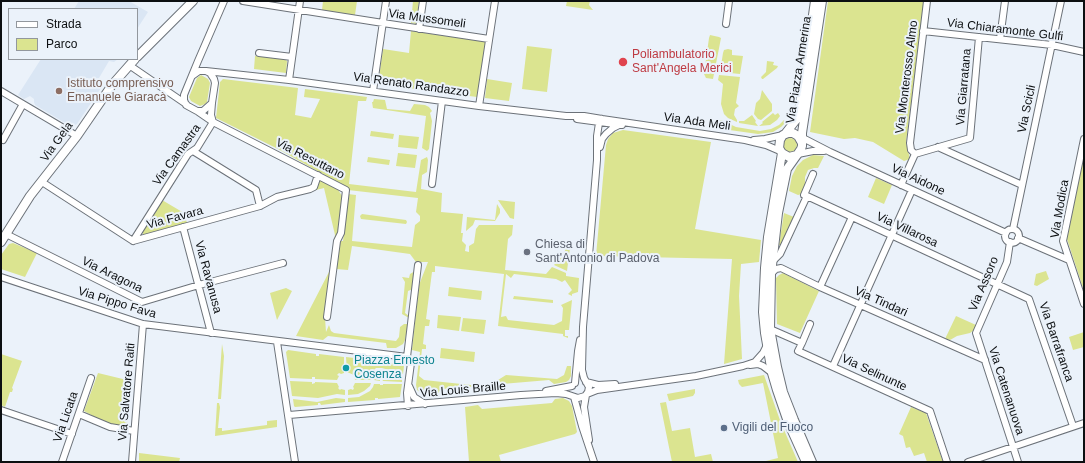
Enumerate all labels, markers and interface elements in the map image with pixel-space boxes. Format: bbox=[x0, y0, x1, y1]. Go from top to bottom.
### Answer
street label: Via Mussomeli bbox=[387, 6, 467, 32]
legend bbox=[8, 8, 138, 60]
street label: Via Piazza Armerina bbox=[783, 15, 815, 125]
street label: Via Chiaramonte Gulfi bbox=[946, 16, 1064, 44]
text: Strada bbox=[46, 17, 81, 31]
street label: Via Monterosso Almo bbox=[893, 20, 921, 134]
text: Parco bbox=[46, 37, 77, 51]
place label: Poliambulatorio Sant'Angela Merici bbox=[632, 48, 732, 76]
street label: Via Giarratana bbox=[953, 48, 975, 126]
marker: Poliambulatorio Sant'Angela Merici bbox=[617, 56, 629, 68]
street label: Via Renato Randazzo bbox=[352, 70, 470, 100]
place label: Istituto comprensivo Emanuele Giaracà bbox=[67, 77, 174, 105]
street label: Via Scicli bbox=[1015, 84, 1039, 134]
marker: Istituto comprensivo Emanuele Giaracà bbox=[54, 86, 64, 96]
street label: Via Ada Meli bbox=[663, 110, 731, 134]
street label: Via Gela bbox=[38, 119, 76, 165]
street label: Via Camastra bbox=[150, 121, 204, 189]
street label: Via Resuttano bbox=[273, 136, 347, 182]
street label: Via Aidone bbox=[889, 161, 947, 199]
street label: Via Modica bbox=[1048, 179, 1072, 239]
street label: Via Favara bbox=[145, 204, 205, 232]
street label: Via Villarosa bbox=[874, 209, 940, 251]
place label: Chiesa di Sant'Antonio di Padova bbox=[535, 238, 659, 266]
street label: Via Ravanusa bbox=[191, 239, 225, 315]
marker: Chiesa di Sant'Antonio di Padova bbox=[522, 247, 532, 257]
street label: Via Aragona bbox=[79, 254, 145, 296]
street label: Via Assoro bbox=[966, 255, 1002, 313]
street label: Via Pippo Fava bbox=[76, 284, 158, 322]
street label: Via Tindari bbox=[852, 284, 910, 320]
street label: Via Barrafranca bbox=[1036, 300, 1076, 384]
street label: Via Salvatore Raiti bbox=[116, 342, 138, 442]
street label: Via Catenanuova bbox=[985, 345, 1027, 437]
street label: Via Selinunte bbox=[839, 352, 909, 394]
place label: Piazza Ernesto Cosenza bbox=[354, 354, 435, 382]
marker: Piazza Ernesto Cosenza bbox=[341, 363, 351, 373]
street label: Via Louis Braille bbox=[420, 379, 506, 401]
street label: Via Licata bbox=[51, 390, 81, 444]
place label: Vigili del Fuoco bbox=[732, 421, 813, 435]
marker: Vigili del Fuoco bbox=[719, 423, 729, 433]

